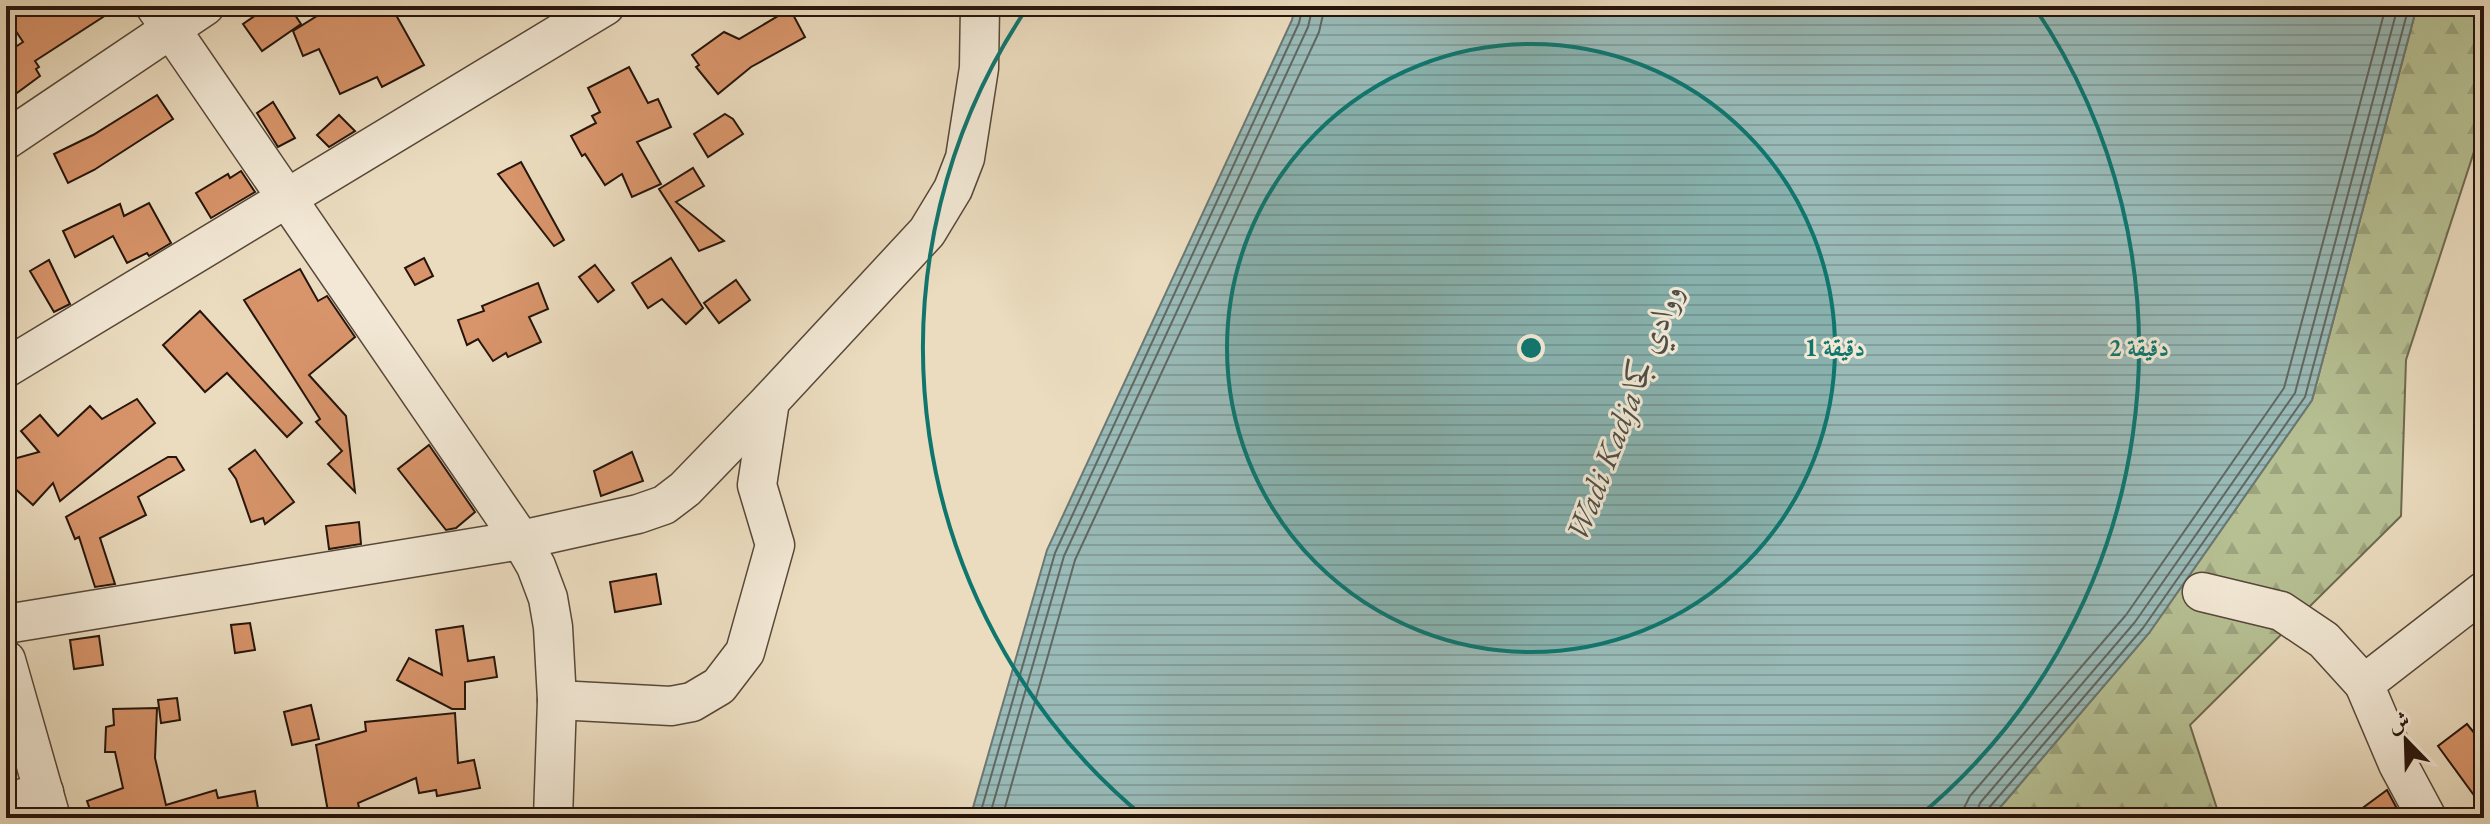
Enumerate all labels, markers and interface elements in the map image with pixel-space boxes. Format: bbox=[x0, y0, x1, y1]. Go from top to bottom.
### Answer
water label: Wadi Kadja ووادي كجا bbox=[1556, 278, 1696, 548]
text: 1 دقيقة bbox=[1805, 332, 1865, 363]
text: 2 دقيقة bbox=[2109, 332, 2169, 363]
centre of rings bbox=[1517, 334, 1545, 362]
north arrow bbox=[2366, 700, 2446, 780]
text: ش bbox=[2383, 704, 2414, 740]

